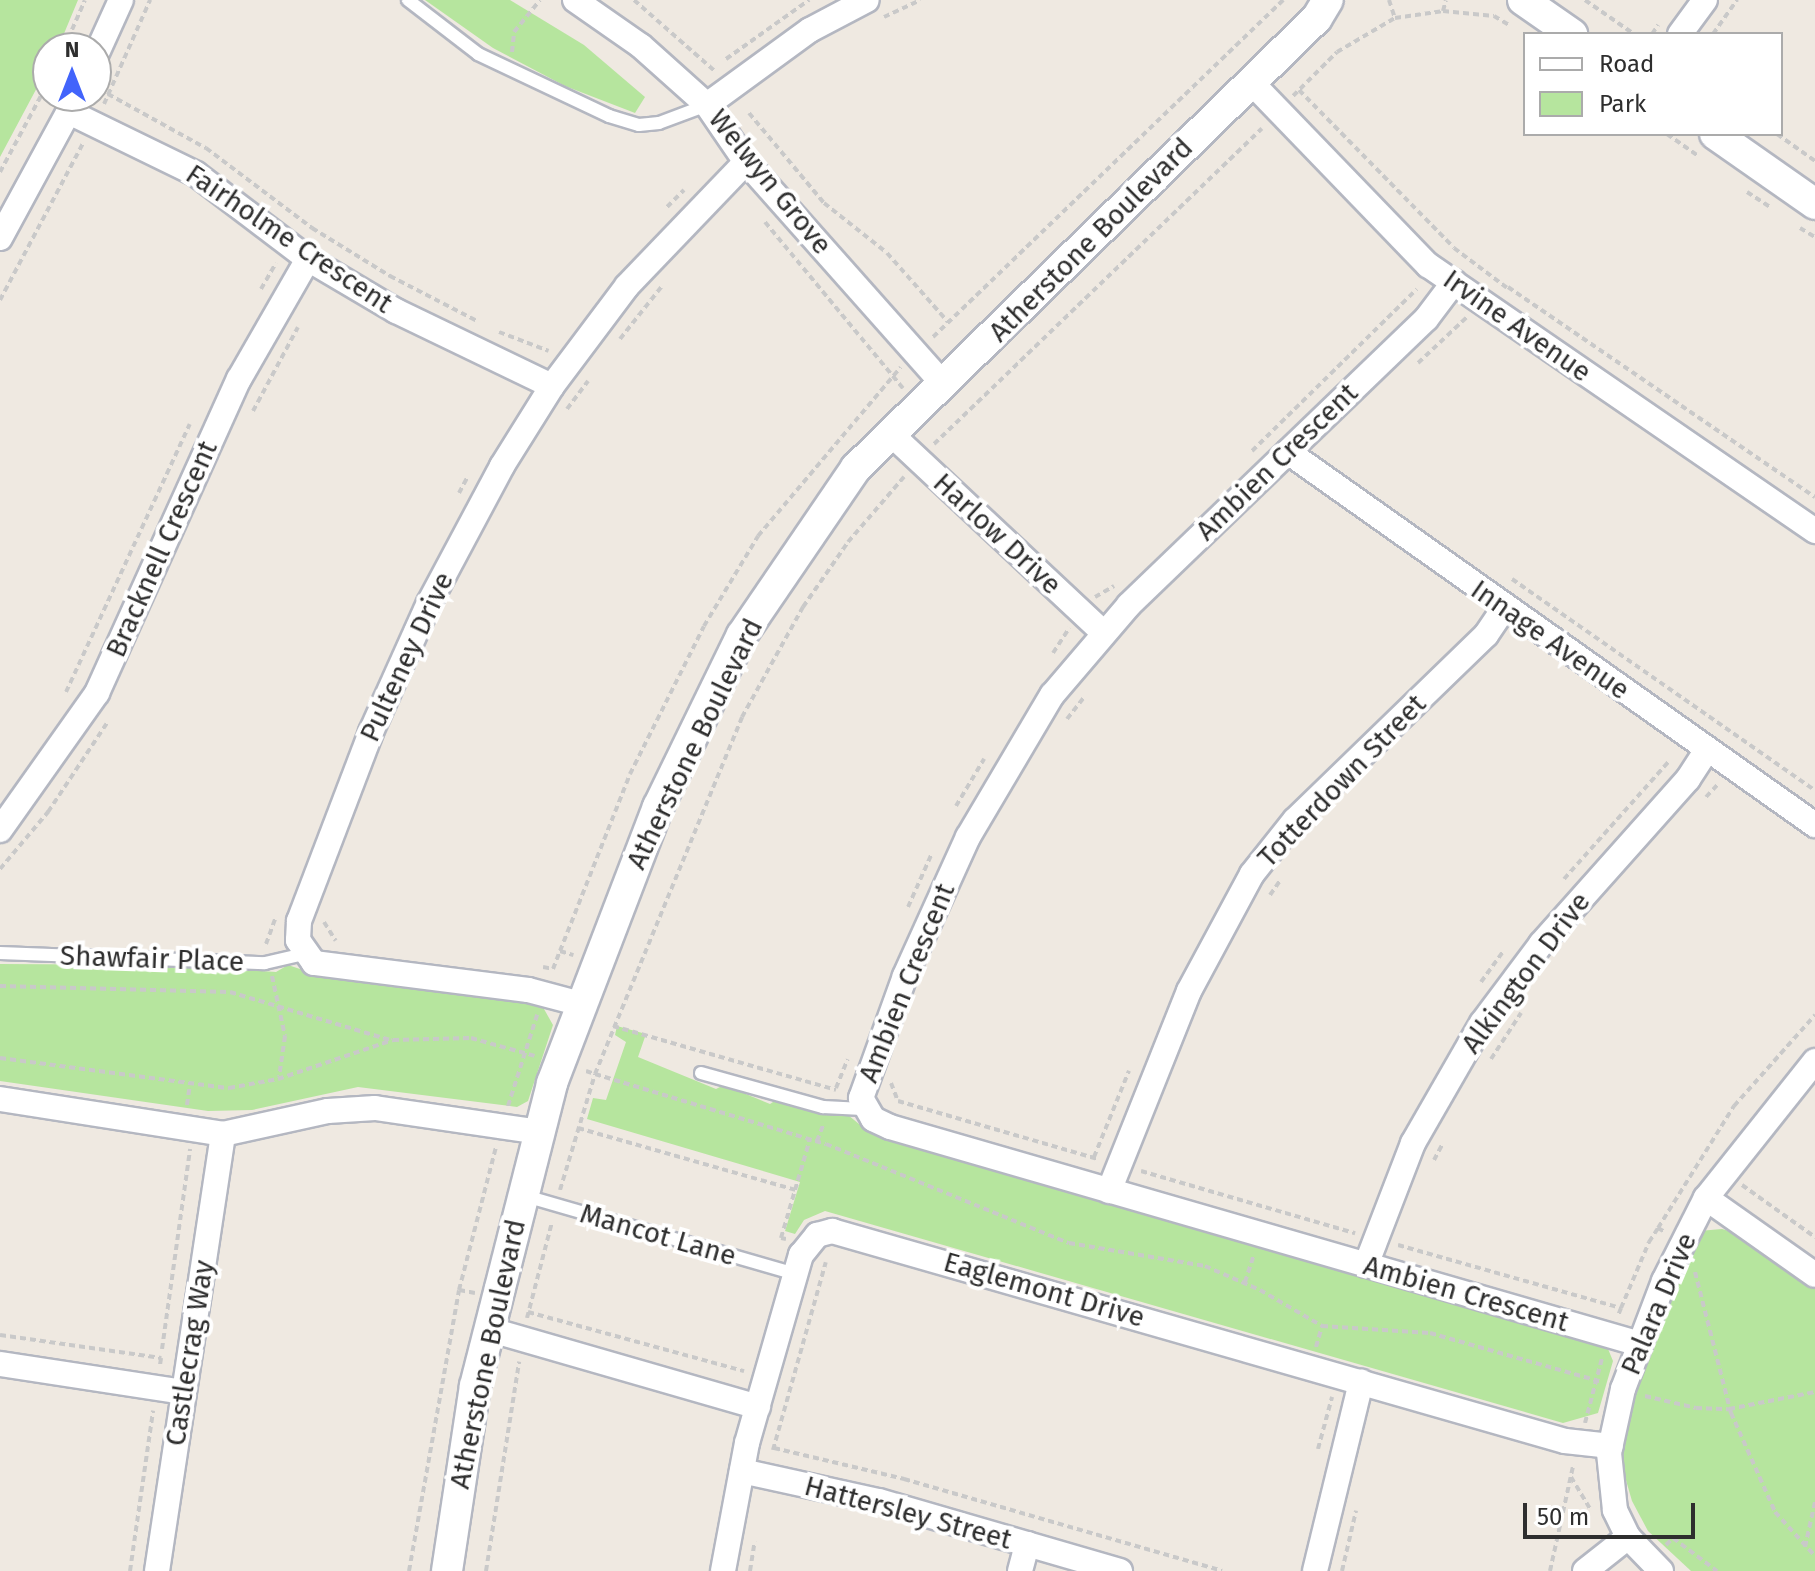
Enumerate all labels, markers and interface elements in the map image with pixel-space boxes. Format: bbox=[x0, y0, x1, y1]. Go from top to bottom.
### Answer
north arrow bbox=[32, 32, 112, 112]
legend bbox=[1523, 32, 1783, 136]
text: N bbox=[65, 36, 79, 63]
text: Road bbox=[1599, 50, 1654, 78]
text: Park bbox=[1599, 90, 1646, 118]
street label: Welwyn Grove bbox=[701, 103, 839, 261]
street label: Atherstone Boulevard bbox=[982, 131, 1200, 349]
street label: Fairholme Crescent bbox=[179, 157, 399, 321]
street label: Irvine Avenue bbox=[1437, 263, 1597, 389]
street label: Ambien Crescent bbox=[1189, 376, 1365, 548]
street label: Bracknell Crescent bbox=[99, 436, 225, 662]
street label: Harlow Drive bbox=[926, 466, 1068, 602]
street label: Pulteney Drive bbox=[353, 567, 461, 747]
street label: Innage Avenue bbox=[1464, 573, 1636, 707]
street label: Atherstone Boulevard bbox=[620, 613, 770, 875]
street label: Totterdown Street bbox=[1251, 688, 1433, 874]
street label: Ambien Crescent bbox=[852, 879, 962, 1087]
street label: Alkington Drive bbox=[1455, 886, 1597, 1060]
street label: Shawfair Place bbox=[59, 939, 245, 979]
street label: Mancot Lane bbox=[576, 1197, 740, 1273]
street label: Atherstone Boulevard bbox=[443, 1216, 533, 1492]
street label: Palara Drive bbox=[1614, 1228, 1704, 1380]
street label: Eaglemont Drive bbox=[940, 1245, 1148, 1335]
street label: Ambien Crescent bbox=[1360, 1249, 1572, 1339]
street label: Castlecrag Way bbox=[159, 1258, 221, 1448]
street label: Hattersley Street bbox=[801, 1469, 1015, 1557]
scale bar bbox=[1527, 1487, 1699, 1537]
text: 50 m bbox=[1537, 1503, 1589, 1531]

